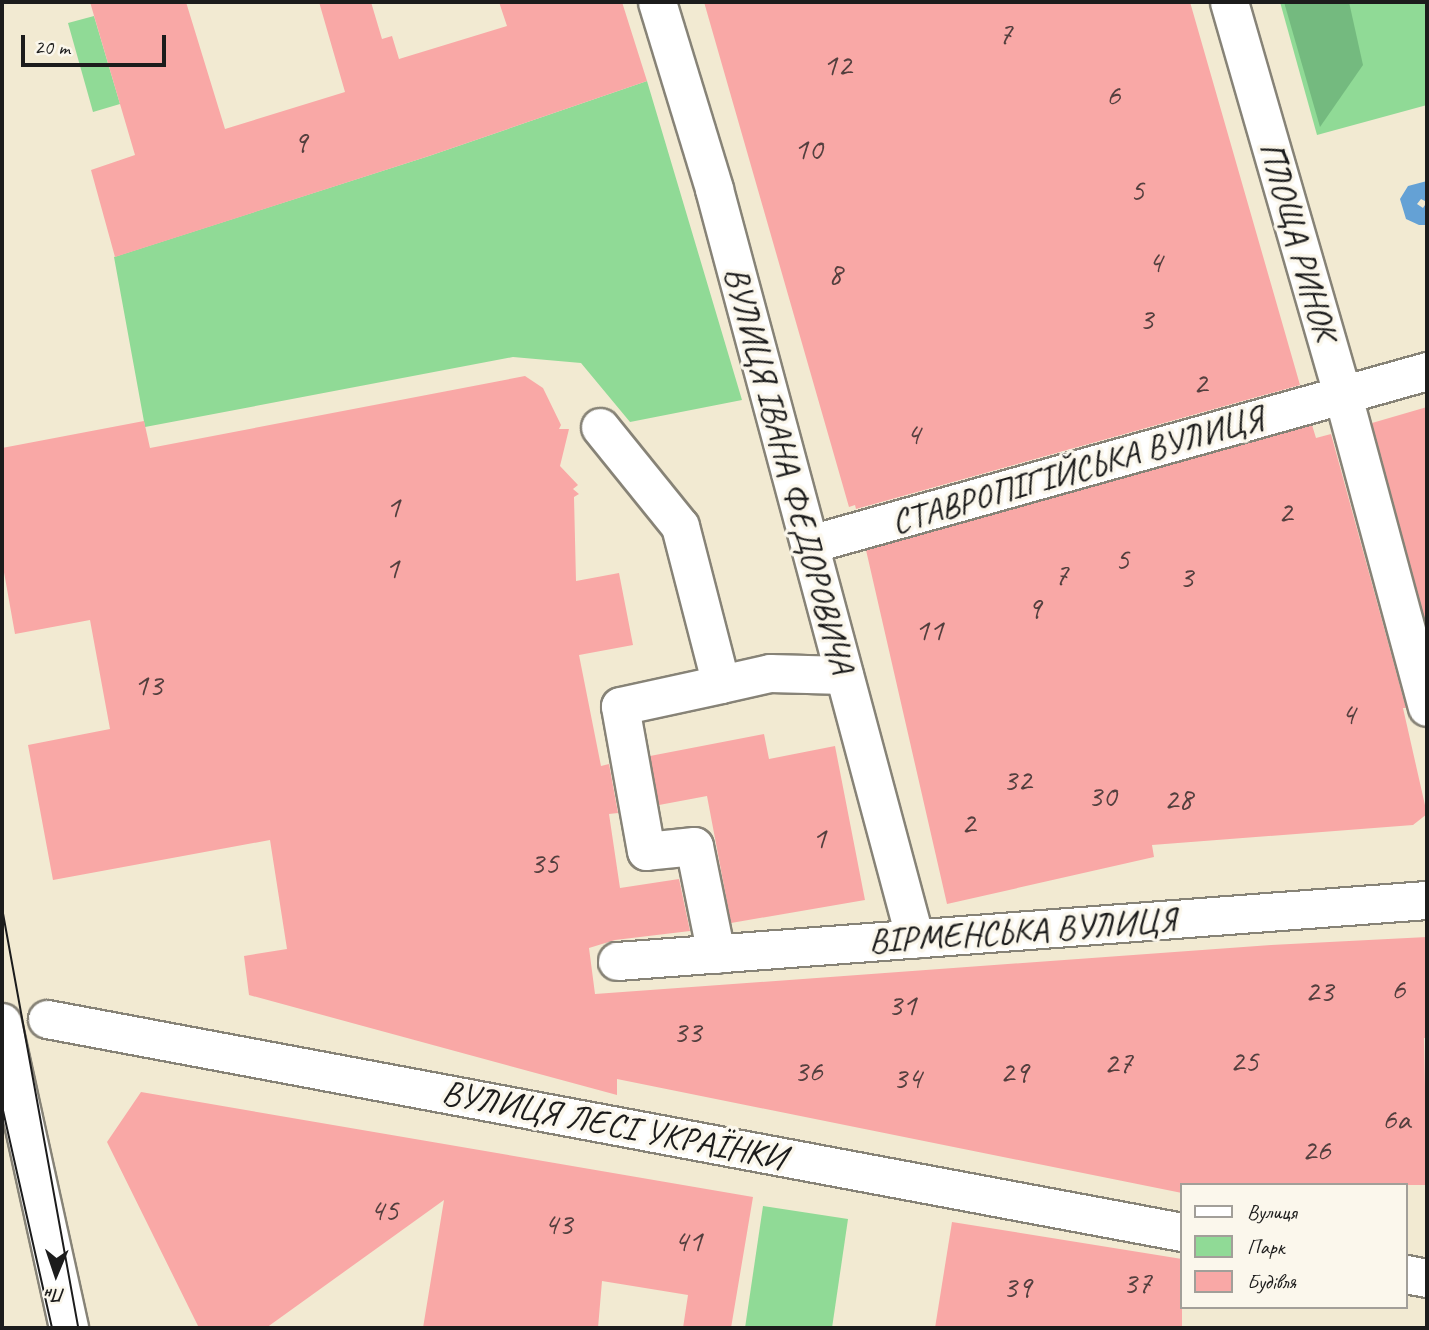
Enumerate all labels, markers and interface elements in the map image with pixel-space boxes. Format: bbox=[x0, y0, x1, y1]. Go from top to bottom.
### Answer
house number: 7 bbox=[998, 15, 1012, 53]
scale bar bbox=[24, 21, 170, 65]
text: 20 m bbox=[34, 34, 70, 60]
house number: 12 bbox=[823, 46, 851, 84]
house number: 6 bbox=[1106, 76, 1120, 114]
house number: 9 bbox=[293, 123, 307, 161]
house number: 10 bbox=[794, 130, 822, 168]
street label: ПЛОЩА РИНОК bbox=[1249, 136, 1347, 346]
house number: 5 bbox=[1130, 171, 1144, 209]
house number: 4 bbox=[1148, 243, 1162, 281]
house number: 8 bbox=[828, 255, 842, 293]
street label: ВУЛИЦЯ ІВАНА ФЕДОРОВИЧА bbox=[715, 263, 863, 677]
house number: 3 bbox=[1139, 300, 1153, 338]
house number: 2 bbox=[1193, 364, 1207, 402]
street label: СТАВРОПІГІЙСЬКА ВУЛИЦЯ bbox=[887, 397, 1267, 543]
house number: 4 bbox=[906, 415, 920, 453]
house number: 1 bbox=[386, 488, 400, 526]
house number: 2 bbox=[1278, 493, 1292, 531]
house number: 5 bbox=[1115, 540, 1129, 578]
house number: 1 bbox=[385, 549, 399, 587]
house number: 7 bbox=[1054, 556, 1068, 594]
house number: 3 bbox=[1179, 558, 1193, 596]
house number: 9 bbox=[1027, 589, 1041, 627]
house number: 11 bbox=[915, 611, 943, 649]
house number: 13 bbox=[134, 666, 162, 704]
house number: 4 bbox=[1341, 695, 1355, 733]
house number: 32 bbox=[1003, 761, 1031, 799]
house number: 30 bbox=[1088, 777, 1116, 815]
house number: 28 bbox=[1164, 780, 1192, 818]
house number: 2 bbox=[961, 804, 975, 842]
house number: 1 bbox=[812, 819, 826, 857]
house number: 35 bbox=[530, 844, 558, 882]
street label: ВІРМЕНСЬКА ВУЛИЦЯ bbox=[868, 899, 1176, 963]
house number: 6 bbox=[1391, 970, 1405, 1008]
house number: 23 bbox=[1305, 972, 1333, 1010]
house number: 31 bbox=[888, 986, 916, 1024]
house number: 33 bbox=[673, 1013, 701, 1051]
house number: 25 bbox=[1230, 1042, 1258, 1080]
house number: 27 bbox=[1104, 1044, 1132, 1082]
house number: 36 bbox=[794, 1052, 822, 1090]
house number: 29 bbox=[1000, 1053, 1028, 1091]
house number: 34 bbox=[893, 1059, 921, 1097]
street label: ВУЛИЦЯ ЛЕСІ УКРАЇНКИ bbox=[439, 1071, 789, 1179]
house number: 6а bbox=[1382, 1100, 1410, 1138]
house number: 26 bbox=[1302, 1131, 1330, 1169]
legend bbox=[1180, 1183, 1408, 1309]
house number: 45 bbox=[370, 1191, 398, 1229]
text: Вулиця bbox=[1247, 1199, 1297, 1225]
house number: 43 bbox=[544, 1205, 572, 1243]
house number: 41 bbox=[674, 1222, 702, 1260]
text: Парк bbox=[1247, 1234, 1284, 1260]
north arrow bbox=[21, 1239, 91, 1309]
house number: 37 bbox=[1123, 1264, 1151, 1302]
house number: 39 bbox=[1003, 1268, 1031, 1306]
text: Будівля bbox=[1247, 1269, 1296, 1295]
text: Пн bbox=[45, 1283, 66, 1307]

